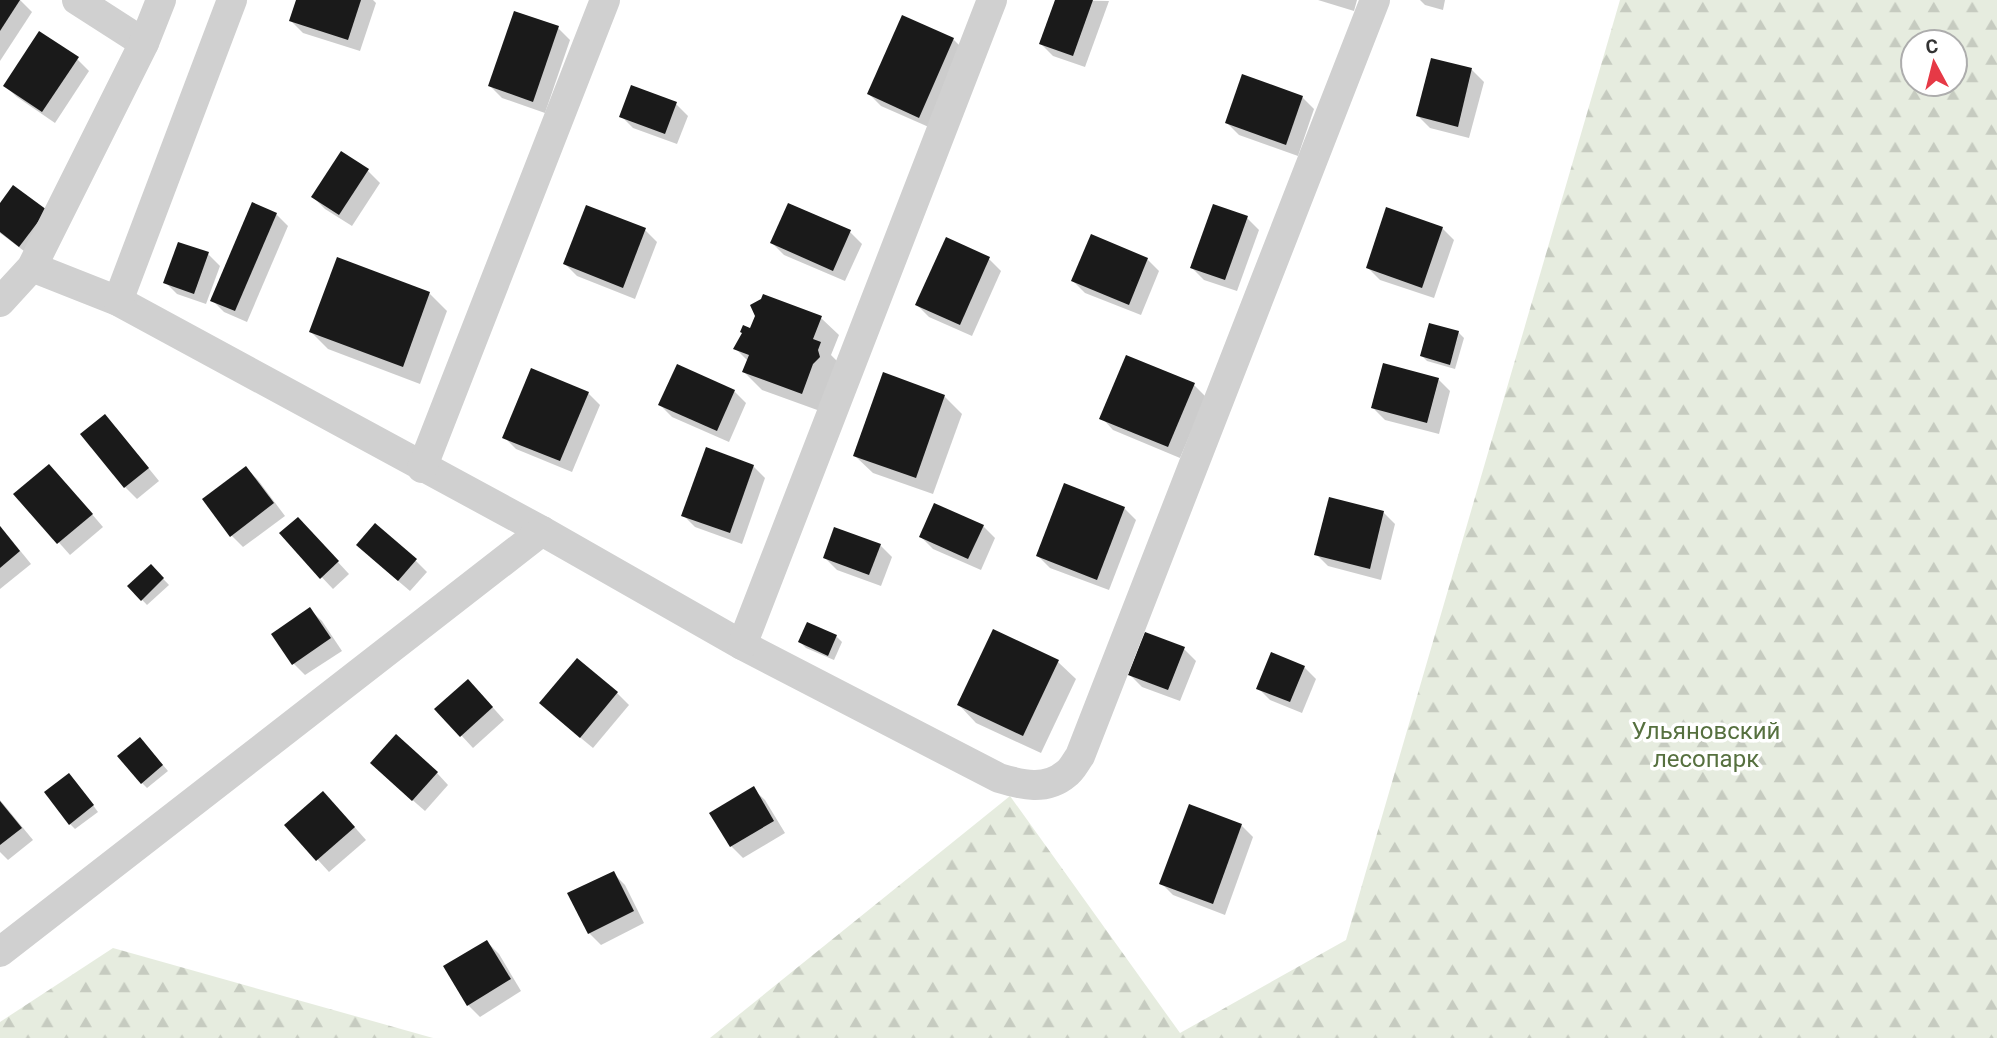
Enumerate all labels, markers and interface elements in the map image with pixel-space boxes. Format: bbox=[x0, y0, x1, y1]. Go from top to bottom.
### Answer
north arrow bbox=[1899, 28, 1969, 98]
text: С bbox=[1924, 34, 1940, 59]
park label: Ульяновский лесопарк bbox=[1632, 717, 1780, 773]

